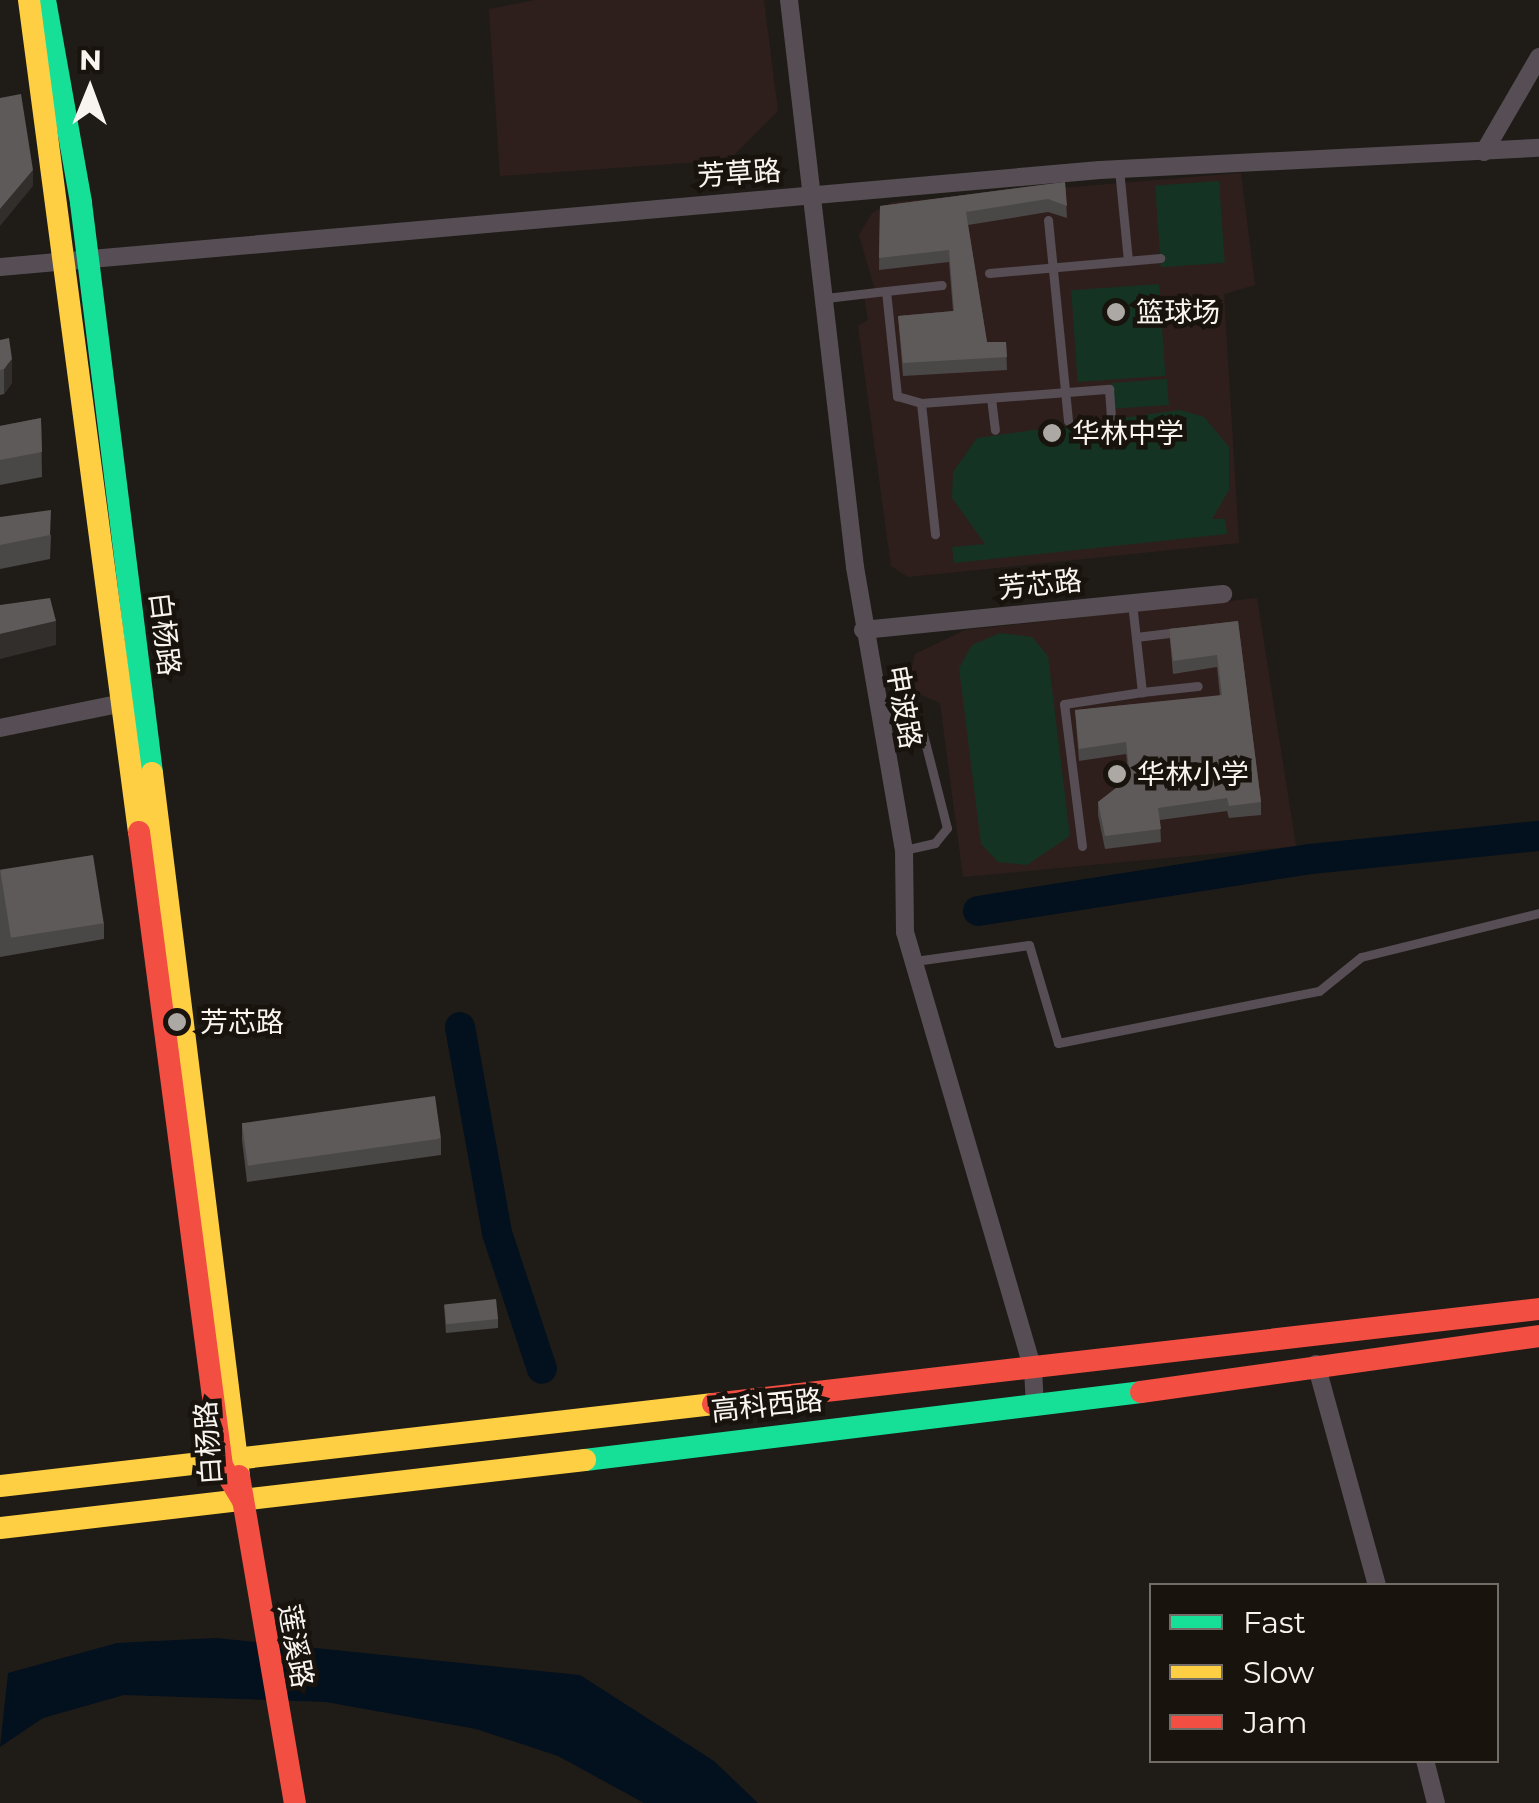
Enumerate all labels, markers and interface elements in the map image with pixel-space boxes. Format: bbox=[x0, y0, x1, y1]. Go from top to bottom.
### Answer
north arrow bbox=[40, 40, 140, 140]
text: N bbox=[79, 43, 102, 77]
street label: 芳草路 bbox=[696, 153, 782, 193]
place label: 篮球场 bbox=[1136, 295, 1220, 329]
marker: 篮球场 bbox=[1105, 301, 1127, 323]
place label: 华林中学 bbox=[1072, 416, 1184, 450]
marker: 华林中学 bbox=[1041, 422, 1063, 444]
street label: 芳芯路 bbox=[996, 563, 1084, 605]
street label: 白杨路 bbox=[143, 590, 187, 678]
street label: 申波路 bbox=[880, 663, 928, 751]
place label: 华林小学 bbox=[1137, 757, 1249, 791]
marker: 华林小学 bbox=[1106, 763, 1128, 785]
place label: 芳芯路 bbox=[200, 1005, 284, 1039]
marker: 芳芯路 bbox=[164, 1009, 190, 1035]
street label: 高科西路 bbox=[710, 1382, 824, 1428]
street label: 白杨路 bbox=[188, 1400, 228, 1486]
legend bbox=[1149, 1583, 1499, 1763]
street label: 莲溪路 bbox=[272, 1602, 320, 1690]
text: Fast bbox=[1243, 1604, 1306, 1641]
text: Slow bbox=[1243, 1654, 1314, 1691]
text: Jam bbox=[1243, 1704, 1308, 1741]

